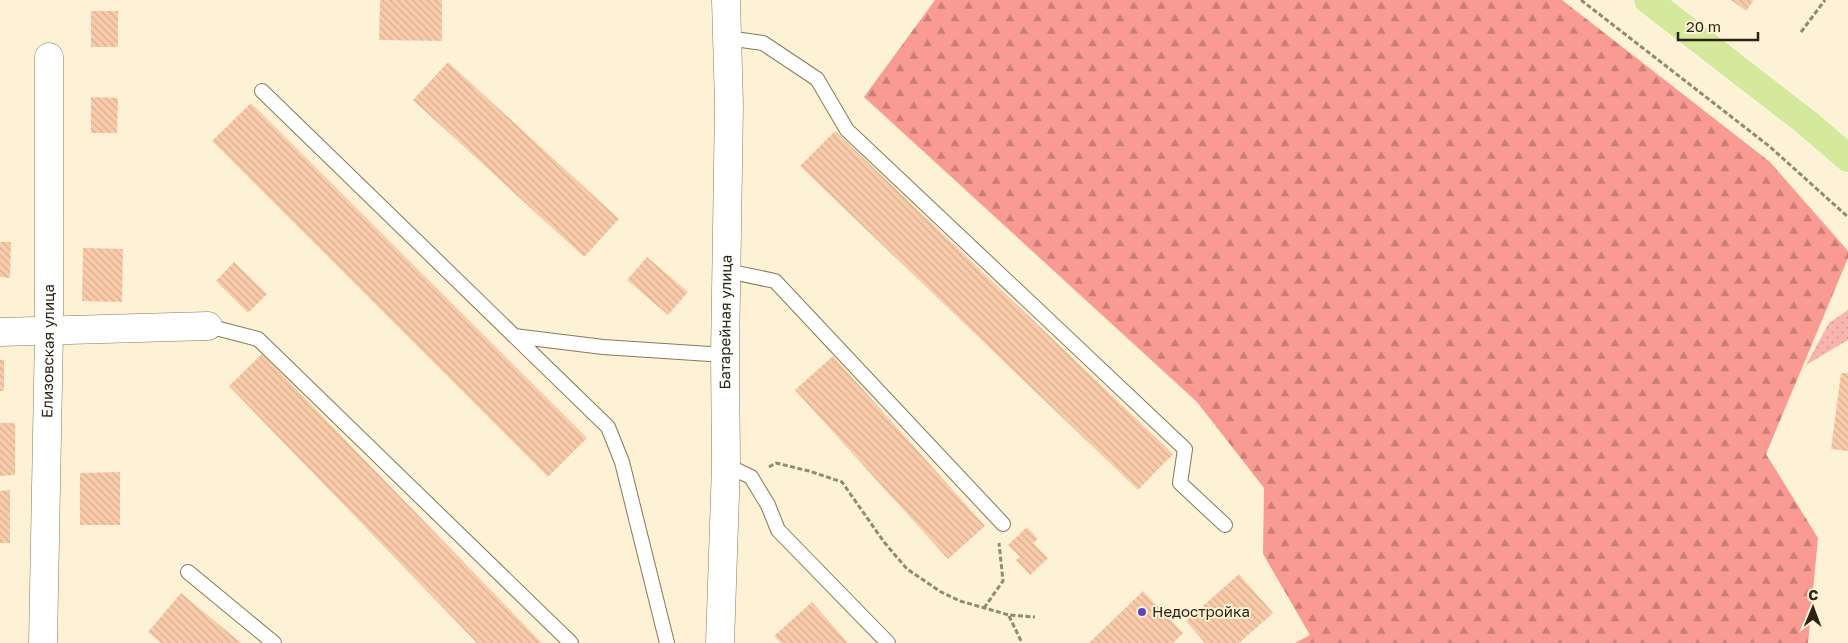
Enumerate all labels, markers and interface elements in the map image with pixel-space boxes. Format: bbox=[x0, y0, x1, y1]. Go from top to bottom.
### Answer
scale bar bbox=[1678, 10, 1758, 42]
text: 20 m bbox=[1686, 17, 1721, 35]
street label: Батарейная улица bbox=[715, 255, 735, 390]
street label: Елизовская улица bbox=[37, 284, 57, 418]
north arrow bbox=[1788, 583, 1838, 633]
text: С bbox=[1808, 586, 1818, 603]
place label: Недостройка bbox=[1152, 602, 1250, 620]
marker: Недостройка bbox=[1136, 606, 1148, 618]

